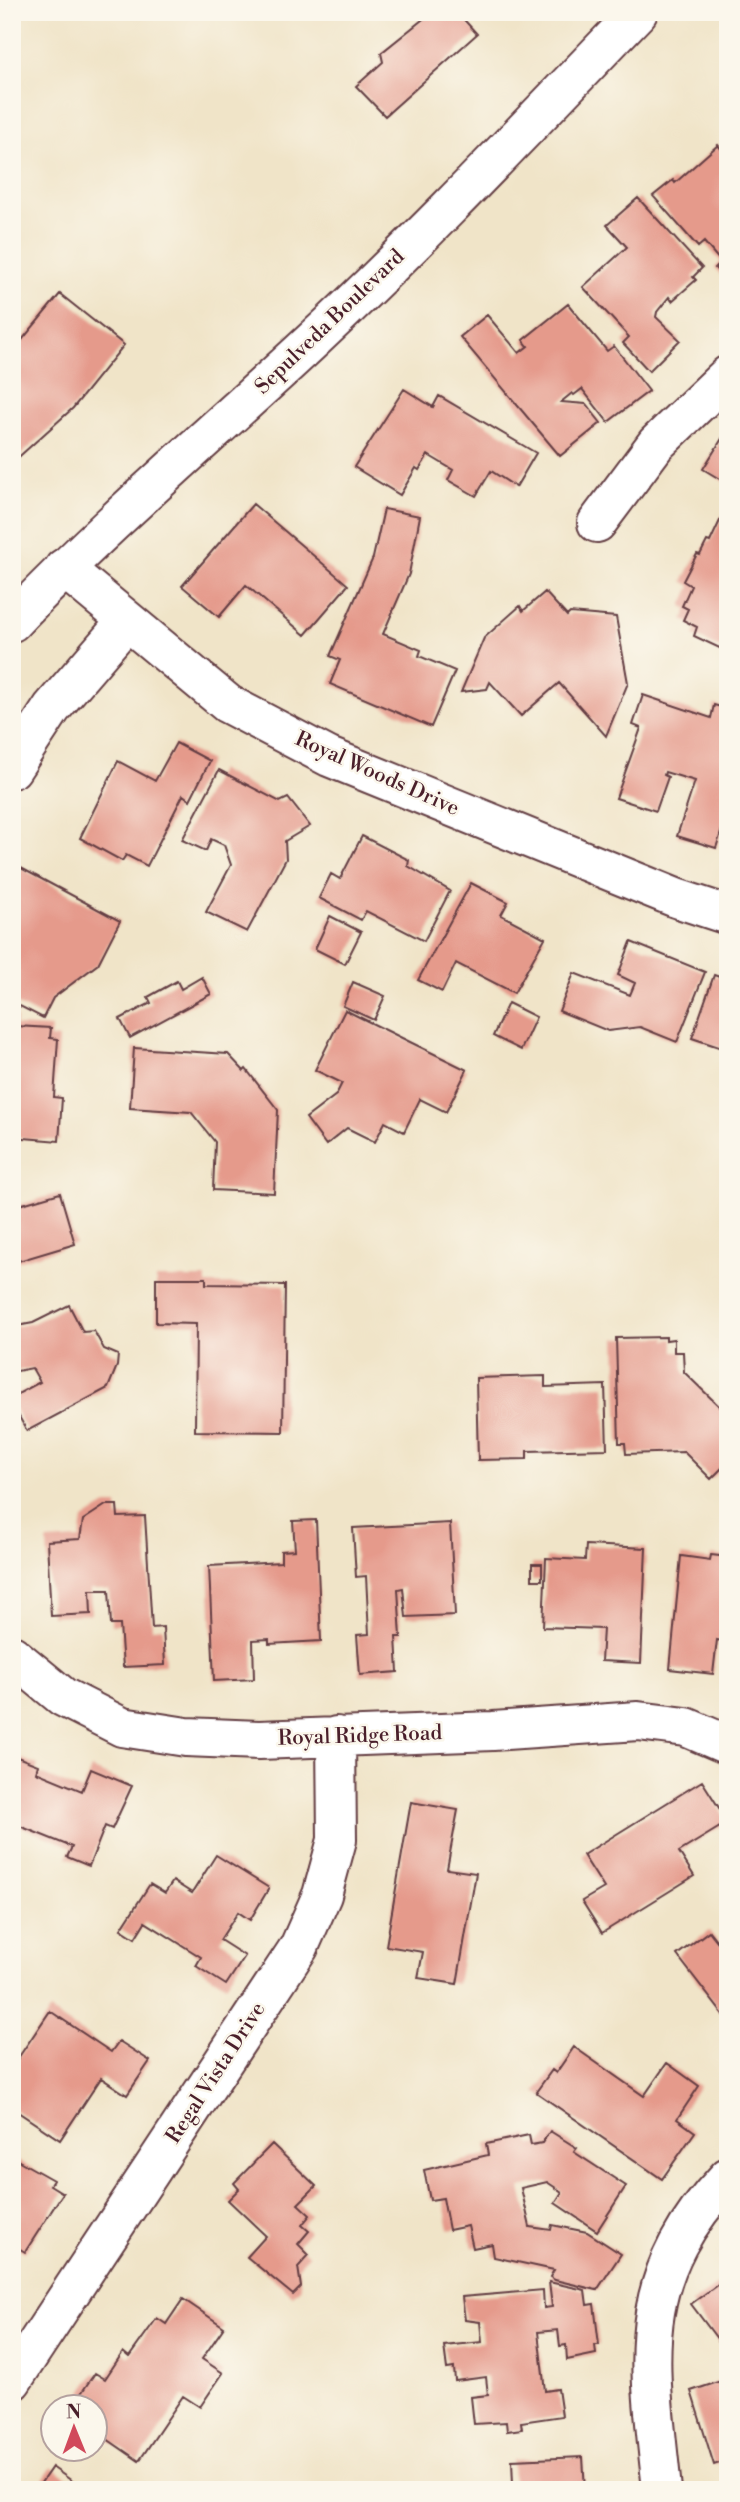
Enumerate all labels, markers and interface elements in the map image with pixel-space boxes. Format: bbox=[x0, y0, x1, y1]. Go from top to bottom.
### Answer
street label: Sepulveda Boulevard bbox=[250, 244, 410, 400]
street label: Royal Woods Drive bbox=[291, 726, 463, 822]
street label: Royal Ridge Road bbox=[277, 1720, 443, 1752]
street label: Regal Vista Drive bbox=[161, 1997, 271, 2149]
north arrow bbox=[38, 2394, 108, 2464]
text: N bbox=[66, 2400, 81, 2424]

